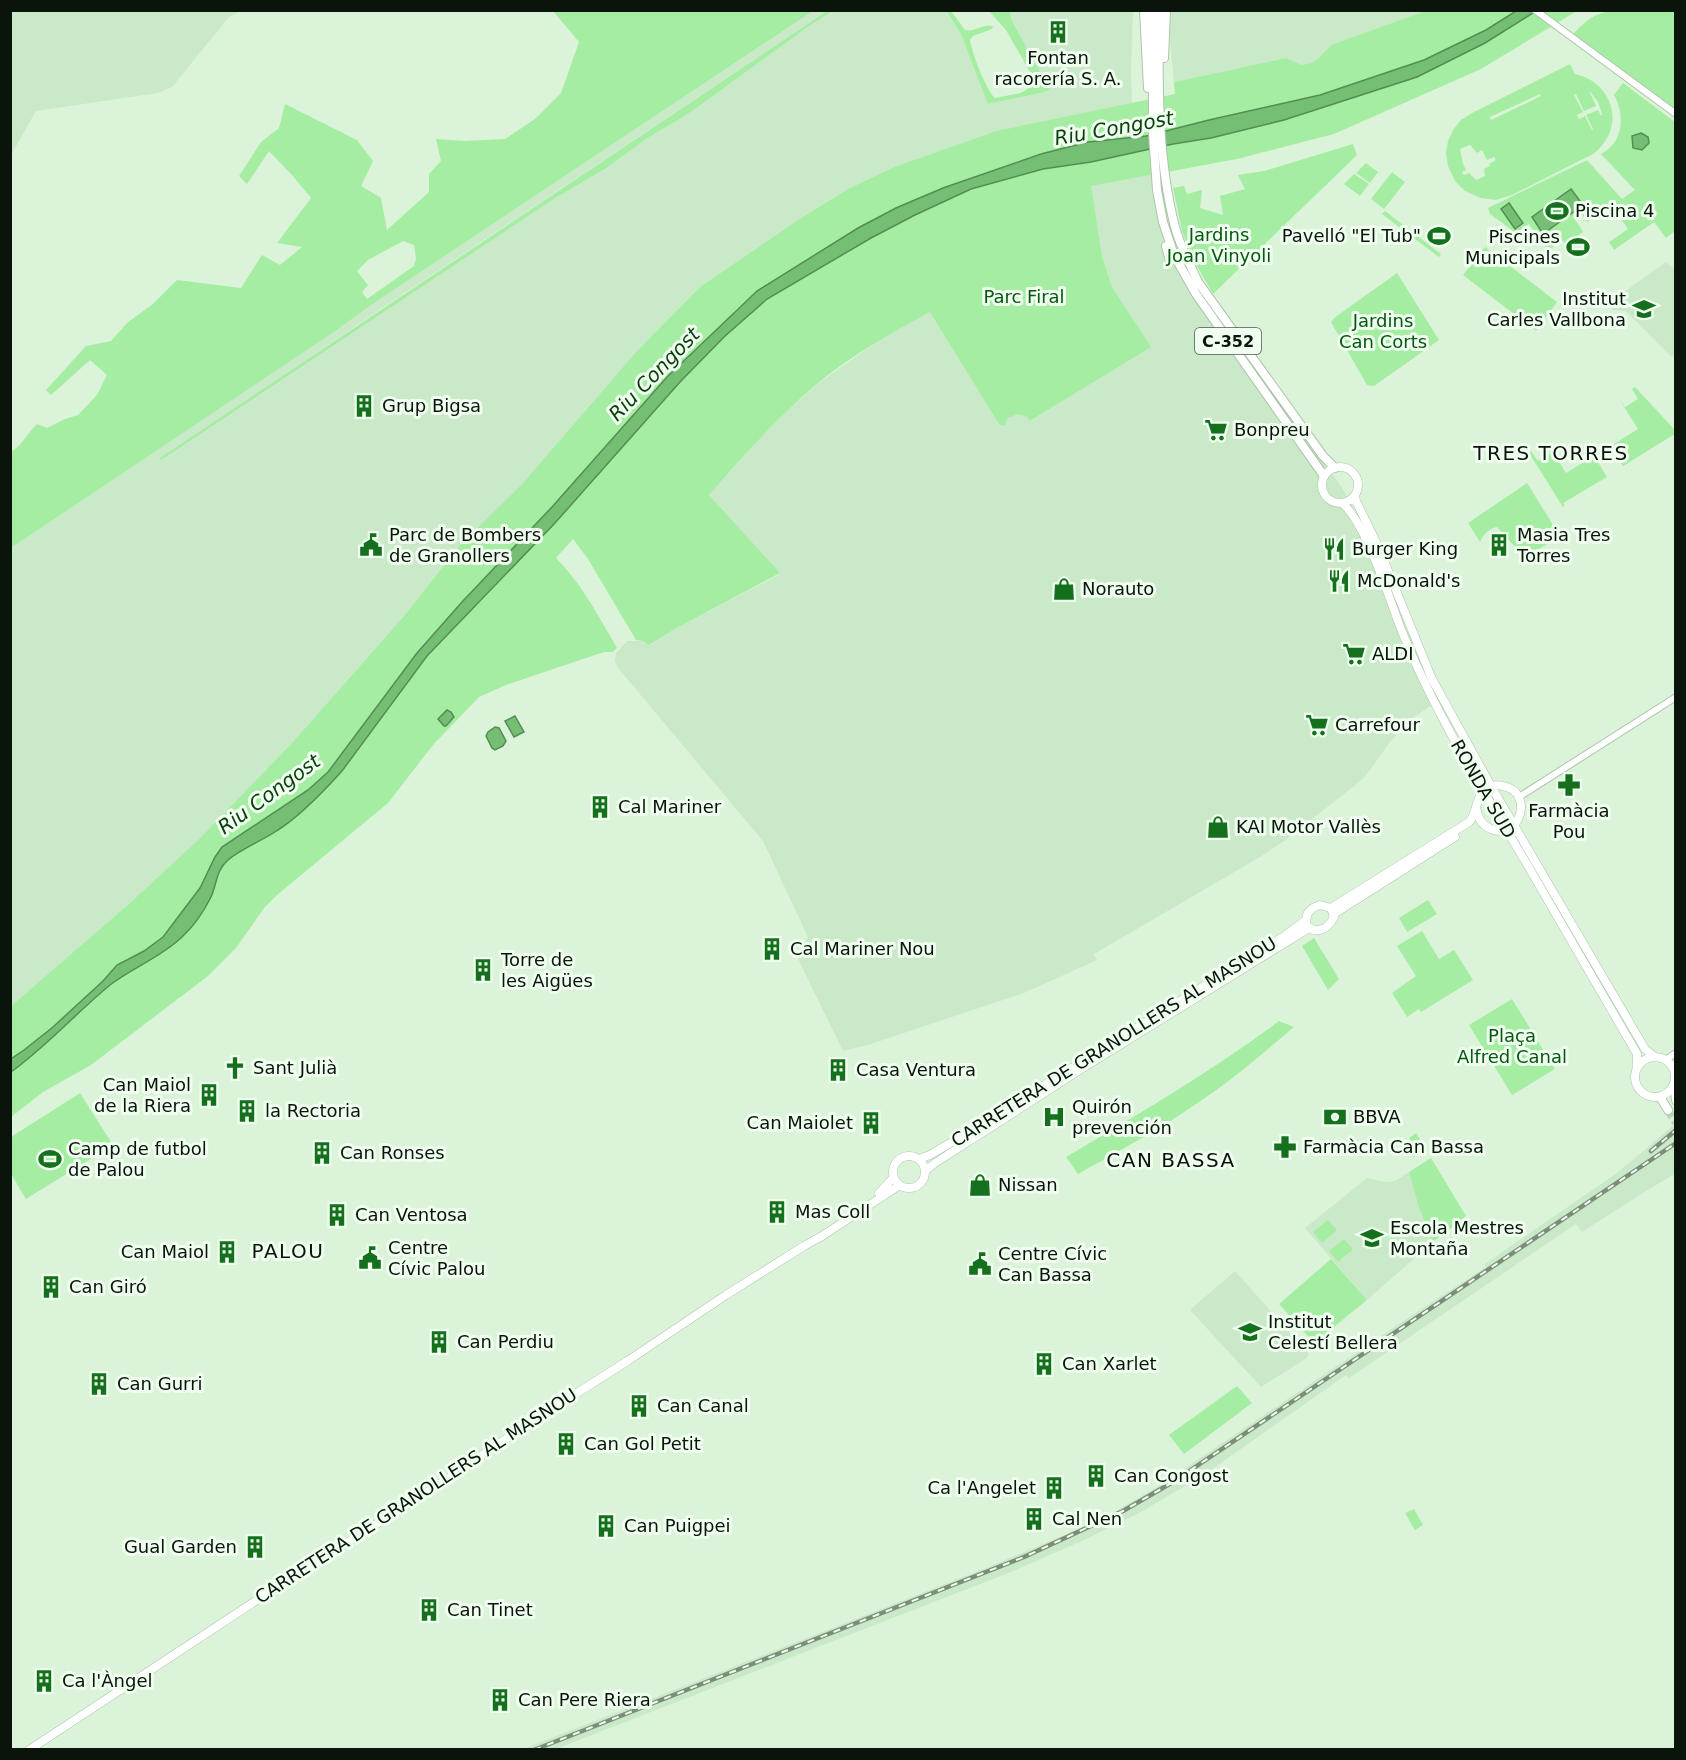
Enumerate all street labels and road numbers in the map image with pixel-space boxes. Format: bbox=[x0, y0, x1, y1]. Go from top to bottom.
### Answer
road number: C-352 bbox=[1195, 328, 1261, 354]
street label: RONDA SUD bbox=[1447, 736, 1520, 842]
street label: CARRETERA DE GRANOLLERS AL MASNOU bbox=[947, 932, 1280, 1151]
street label: CARRETERA DE GRANOLLERS AL MASNOU bbox=[251, 1383, 581, 1608]

